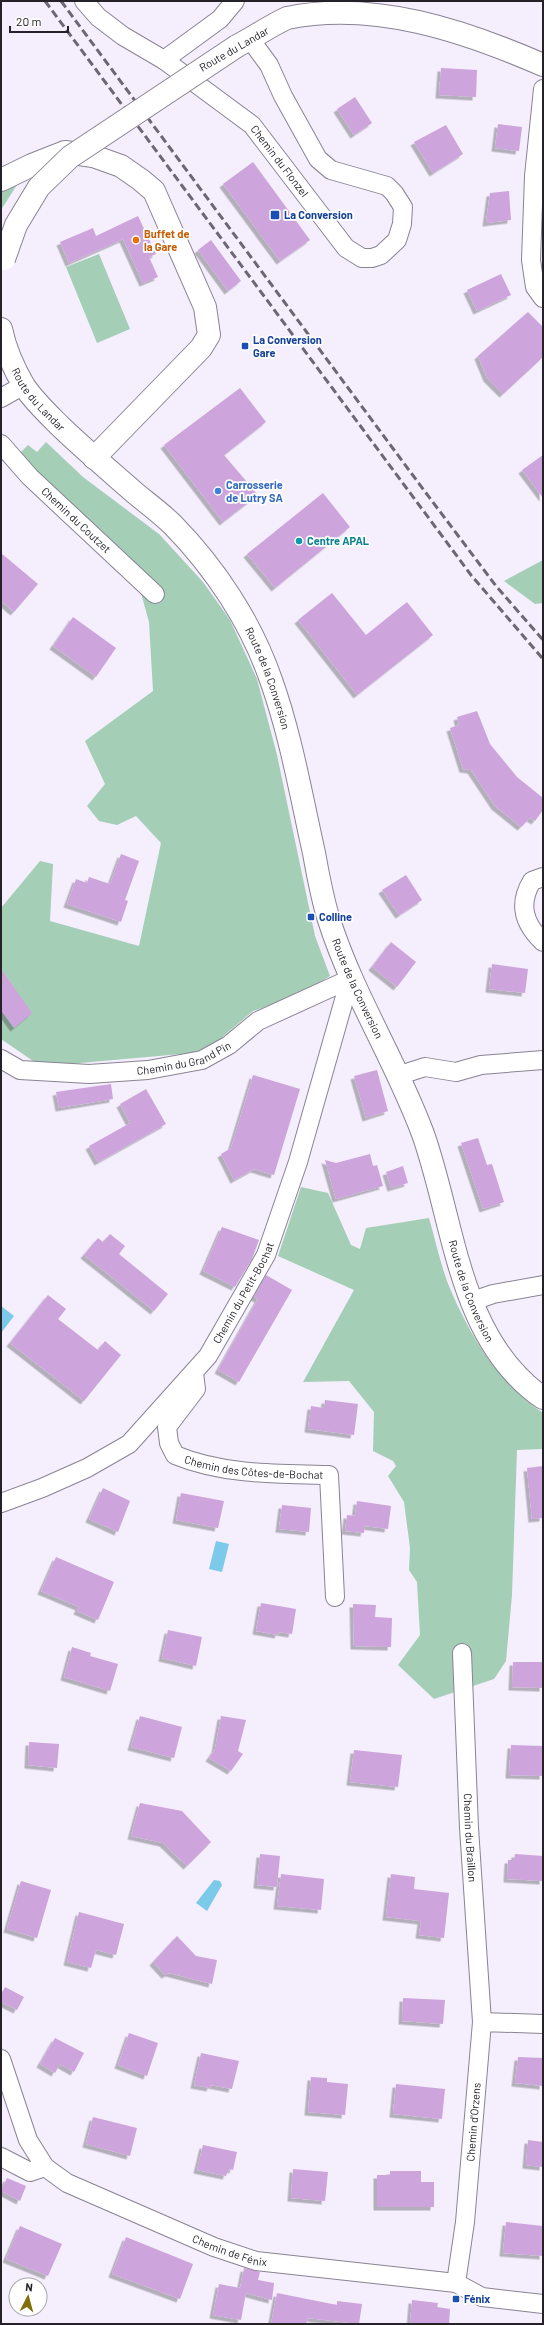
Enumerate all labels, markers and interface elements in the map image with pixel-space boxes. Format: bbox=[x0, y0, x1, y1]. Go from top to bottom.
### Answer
scale bar bbox=[10, 8, 68, 34]
text: 20 m bbox=[16, 14, 42, 28]
street label: Route du Landar bbox=[197, 23, 271, 74]
street label: Chemin du Flonzel bbox=[249, 122, 311, 199]
place label: La Conversion bbox=[284, 208, 353, 221]
marker: La Conversion bbox=[269, 209, 281, 221]
place label: Buffet de la Gare bbox=[144, 227, 189, 253]
marker: Buffet de la Gare bbox=[131, 235, 141, 245]
place label: La Conversion Gare bbox=[253, 333, 322, 359]
marker: La Conversion Gare bbox=[240, 341, 250, 351]
street label: Route du Landar bbox=[9, 365, 68, 433]
place label: Carrosserie de Lutry SA bbox=[226, 478, 284, 504]
street label: Chemin du Coutzet bbox=[39, 484, 114, 555]
marker: Carrosserie de Lutry SA bbox=[213, 486, 223, 496]
place label: Centre APAL bbox=[307, 534, 369, 547]
marker: Centre APAL bbox=[294, 536, 304, 546]
street label: Route de la Conversion bbox=[243, 625, 293, 731]
place label: Colline bbox=[319, 910, 352, 923]
marker: Colline bbox=[306, 912, 316, 922]
street label: Route de la Conversion bbox=[330, 936, 386, 1041]
street label: Chemin du Grand Pin bbox=[136, 1038, 233, 1077]
street label: Route de la Conversion bbox=[446, 1238, 497, 1344]
street label: Chemin du Petit-Bochat bbox=[210, 1240, 276, 1346]
street label: Chemin des Côtes-de-Bochat bbox=[183, 1452, 324, 1481]
street label: Chemin du Braillon bbox=[462, 1793, 480, 1883]
street label: Chemin d'Orzens bbox=[463, 2082, 483, 2162]
street label: Chemin de Fénix bbox=[191, 2231, 268, 2268]
north arrow bbox=[8, 2277, 48, 2317]
text: N bbox=[25, 2280, 33, 2293]
place label: Fénix bbox=[464, 2292, 490, 2305]
marker: Fénix bbox=[451, 2294, 461, 2304]

